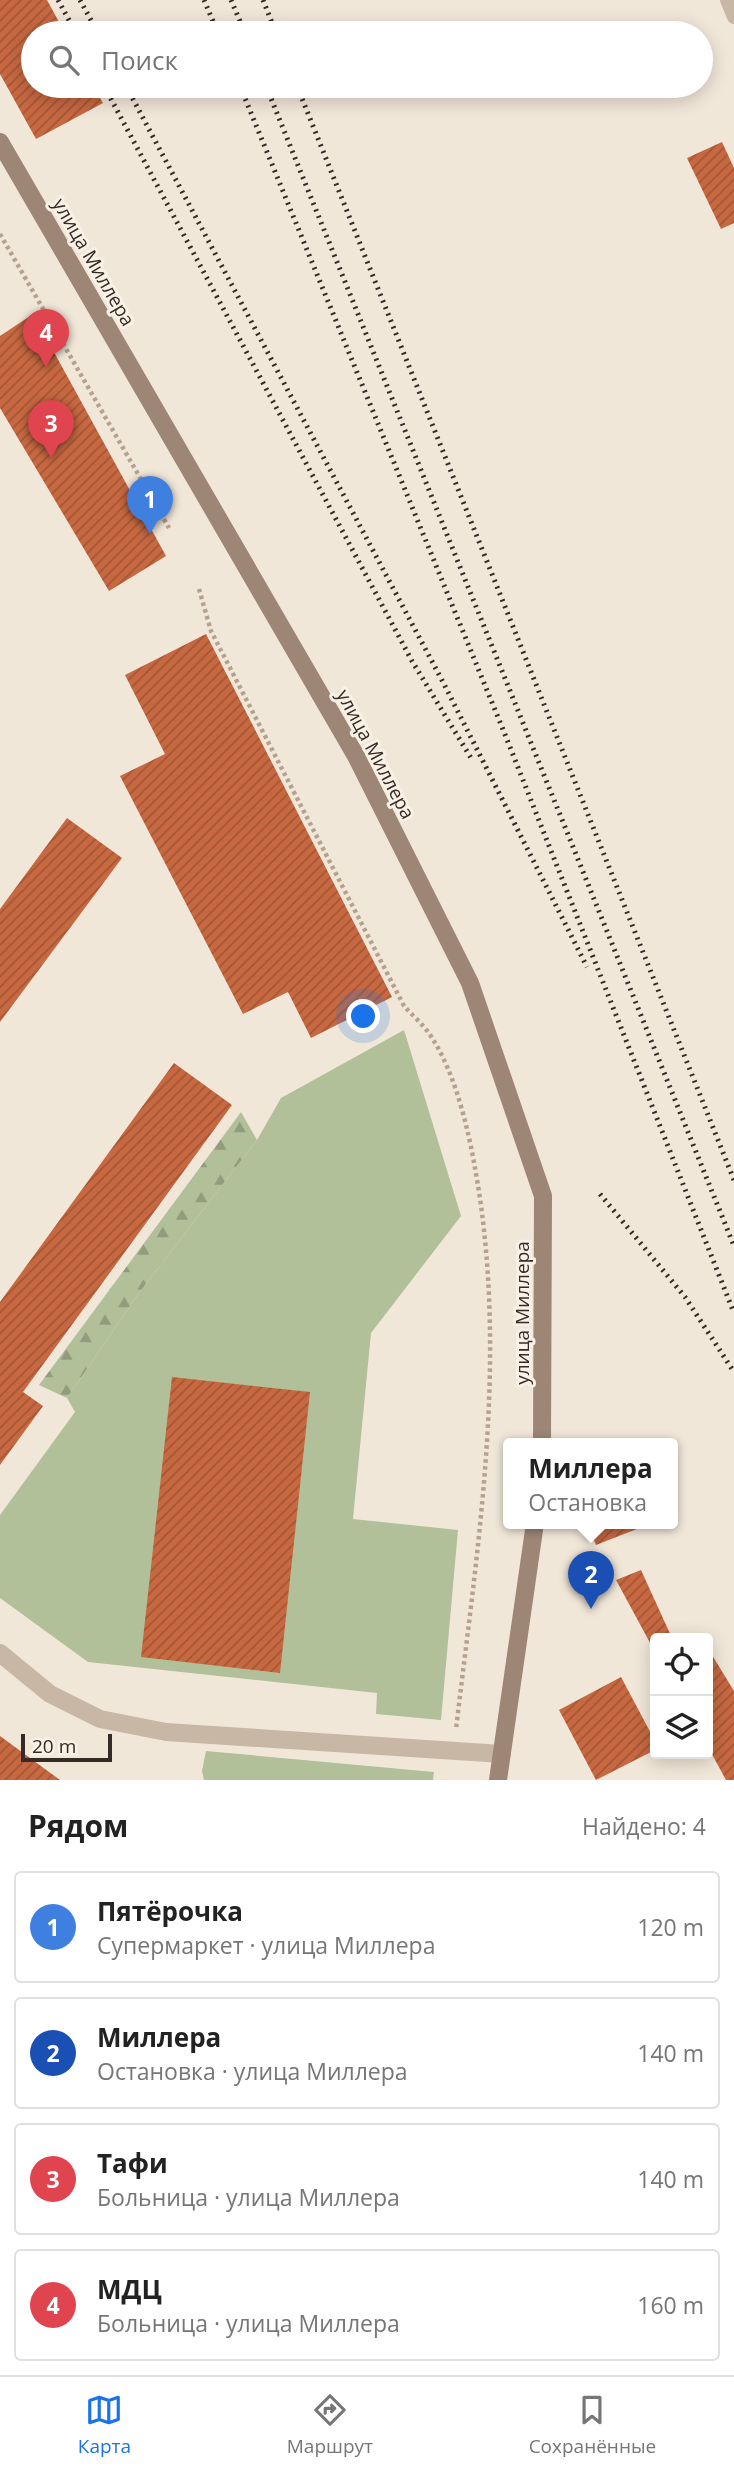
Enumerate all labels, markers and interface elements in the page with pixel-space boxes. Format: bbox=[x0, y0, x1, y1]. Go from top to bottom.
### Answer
search box bbox=[21, 21, 713, 98]
icon: search bbox=[45, 41, 83, 79]
text: Поиск bbox=[101, 42, 178, 78]
street label: улица Миллера bbox=[47, 193, 141, 331]
pin: 4 bbox=[23, 309, 69, 367]
pin: 3 bbox=[28, 400, 74, 458]
pin: 1 bbox=[127, 476, 173, 534]
street label: улица Миллера bbox=[331, 684, 421, 824]
your location bbox=[346, 999, 380, 1033]
street label: улица Миллера bbox=[509, 1241, 535, 1385]
popup bbox=[503, 1438, 678, 1529]
text: Миллера bbox=[528, 1450, 653, 1486]
text: Остановка bbox=[528, 1486, 647, 1518]
pin: 2 bbox=[568, 1551, 614, 1609]
map controls bbox=[650, 1633, 713, 1759]
button: locate bbox=[650, 1633, 713, 1696]
button: layers bbox=[650, 1696, 713, 1759]
scale bar bbox=[21, 1731, 112, 1763]
text: 20 m bbox=[32, 1733, 76, 1759]
text: Рядом bbox=[28, 1805, 128, 1846]
text: Найдено: 4 bbox=[582, 1810, 706, 1842]
text: Пятёрочка bbox=[97, 1893, 243, 1929]
text: 1 bbox=[46, 1911, 60, 1943]
text: 120 m bbox=[637, 1911, 704, 1943]
text: Супермаркет · улица Миллера bbox=[97, 1929, 435, 1961]
text: Миллера bbox=[97, 2019, 221, 2055]
text: 2 bbox=[46, 2037, 60, 2069]
text: 140 m bbox=[637, 2037, 704, 2069]
text: Остановка · улица Миллера bbox=[97, 2055, 408, 2087]
text: Тафи bbox=[97, 2145, 168, 2181]
text: 3 bbox=[46, 2163, 60, 2195]
text: 140 m bbox=[637, 2163, 704, 2195]
text: Больница · улица Миллера bbox=[97, 2181, 400, 2213]
text: МДЦ bbox=[97, 2271, 162, 2307]
text: 4 bbox=[46, 2289, 60, 2321]
text: 160 m bbox=[637, 2289, 704, 2321]
text: Больница · улица Миллера bbox=[97, 2307, 400, 2339]
tab: Карта bbox=[78, 2391, 131, 2459]
tab: Маршрут bbox=[287, 2391, 373, 2459]
tab: Сохранённые bbox=[529, 2391, 656, 2459]

